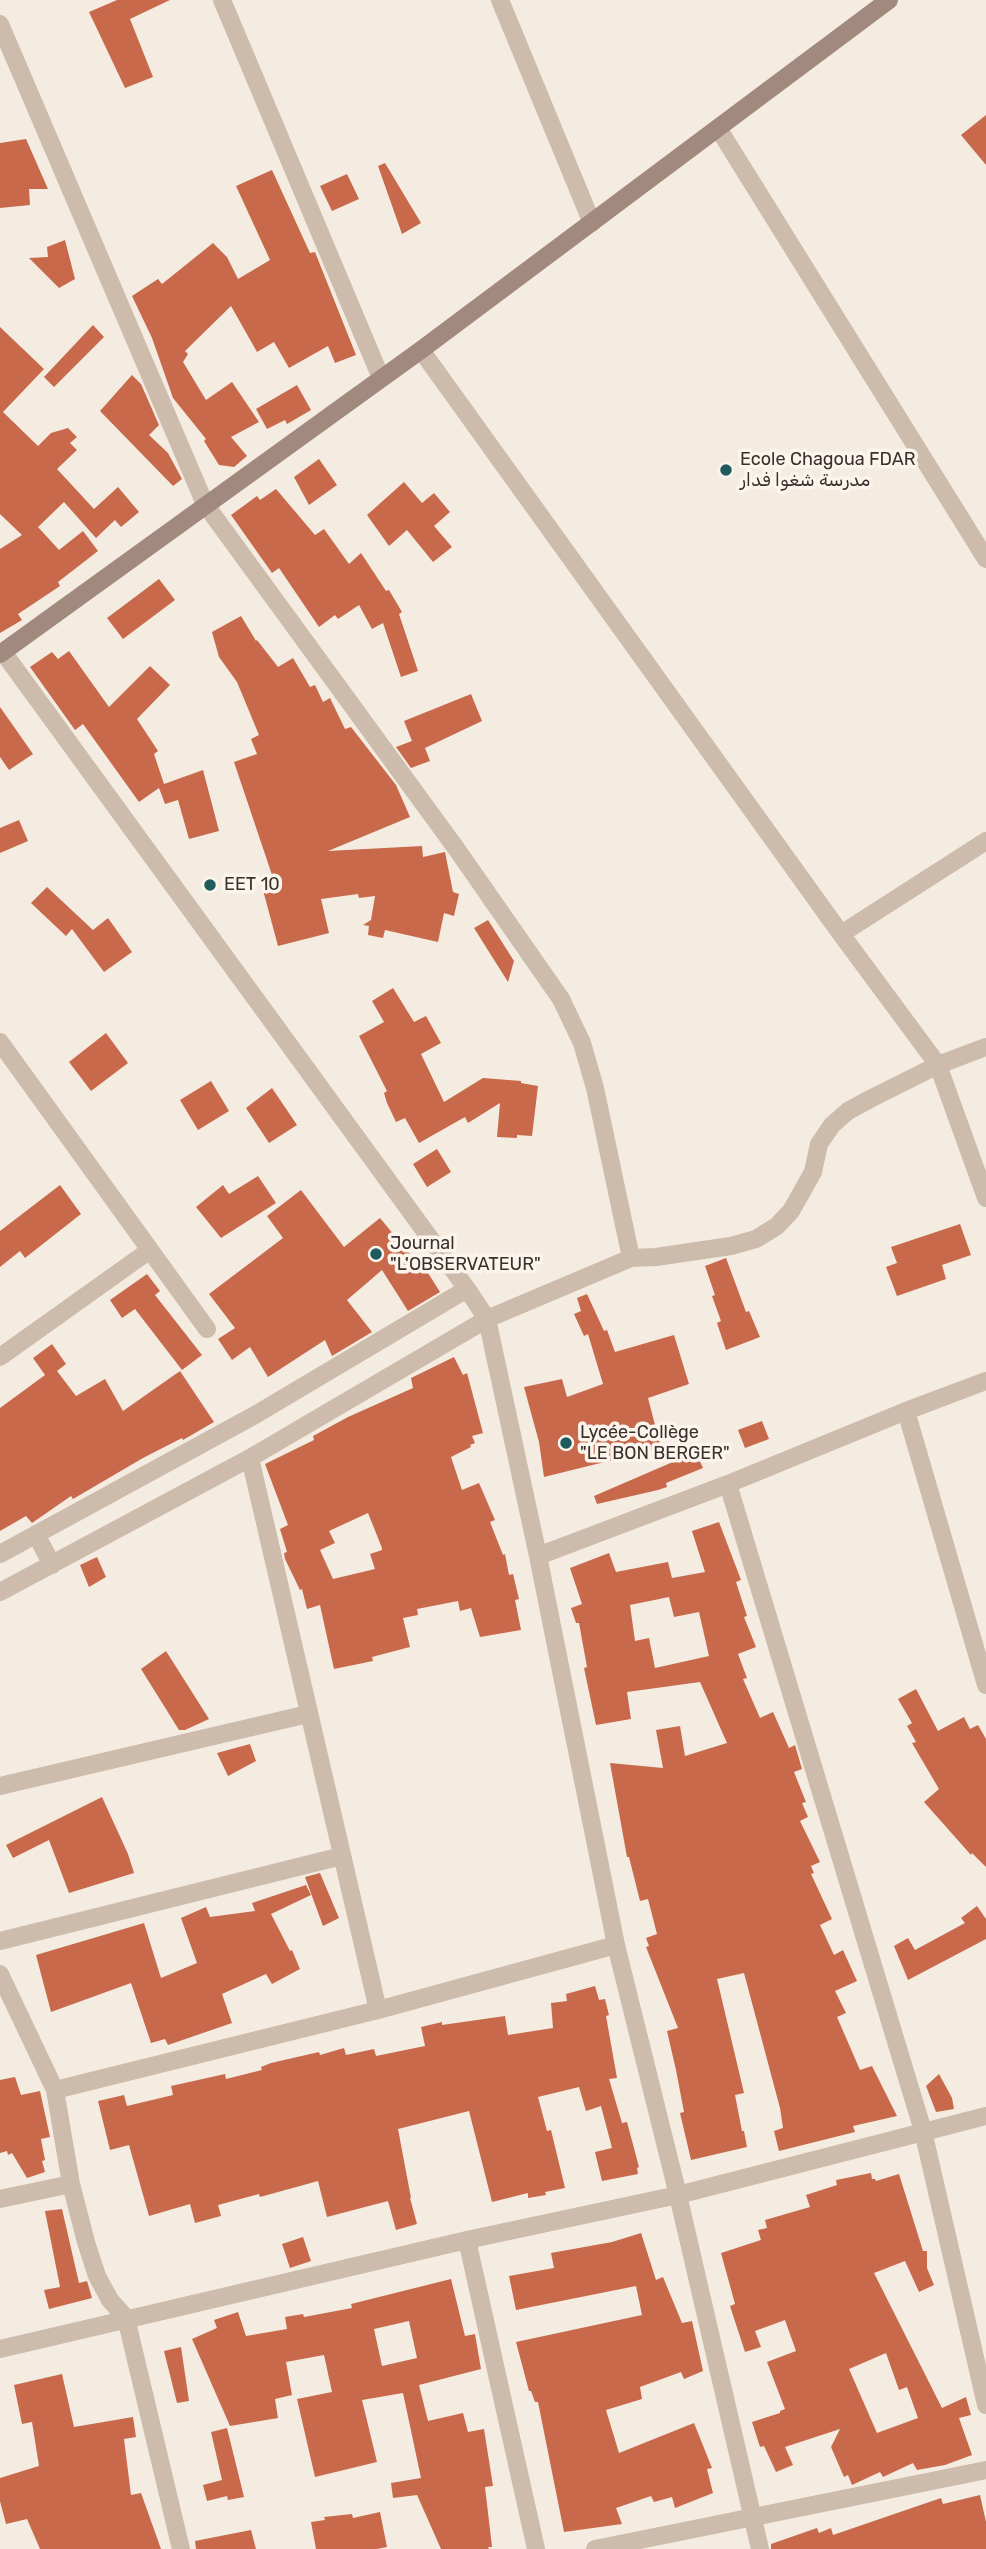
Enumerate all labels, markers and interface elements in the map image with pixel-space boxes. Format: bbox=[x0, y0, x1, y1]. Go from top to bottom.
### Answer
place label: Ecole Chagoua FDAR مدرسة شغوا فدار bbox=[740, 449, 916, 491]
marker: Ecole Chagoua FDAR مدرسة شغوا فدار bbox=[718, 462, 734, 478]
place label: EET 10 bbox=[224, 874, 280, 896]
marker: EET 10 bbox=[202, 877, 218, 893]
place label: Journal "L'OBSERVATEUR" bbox=[390, 1233, 541, 1276]
marker: Journal "L'OBSERVATEUR" bbox=[368, 1246, 384, 1262]
place label: Lycée-Collège "LE BON BERGER" bbox=[580, 1422, 730, 1464]
marker: Lycée-Collège "LE BON BERGER" bbox=[558, 1435, 574, 1451]

